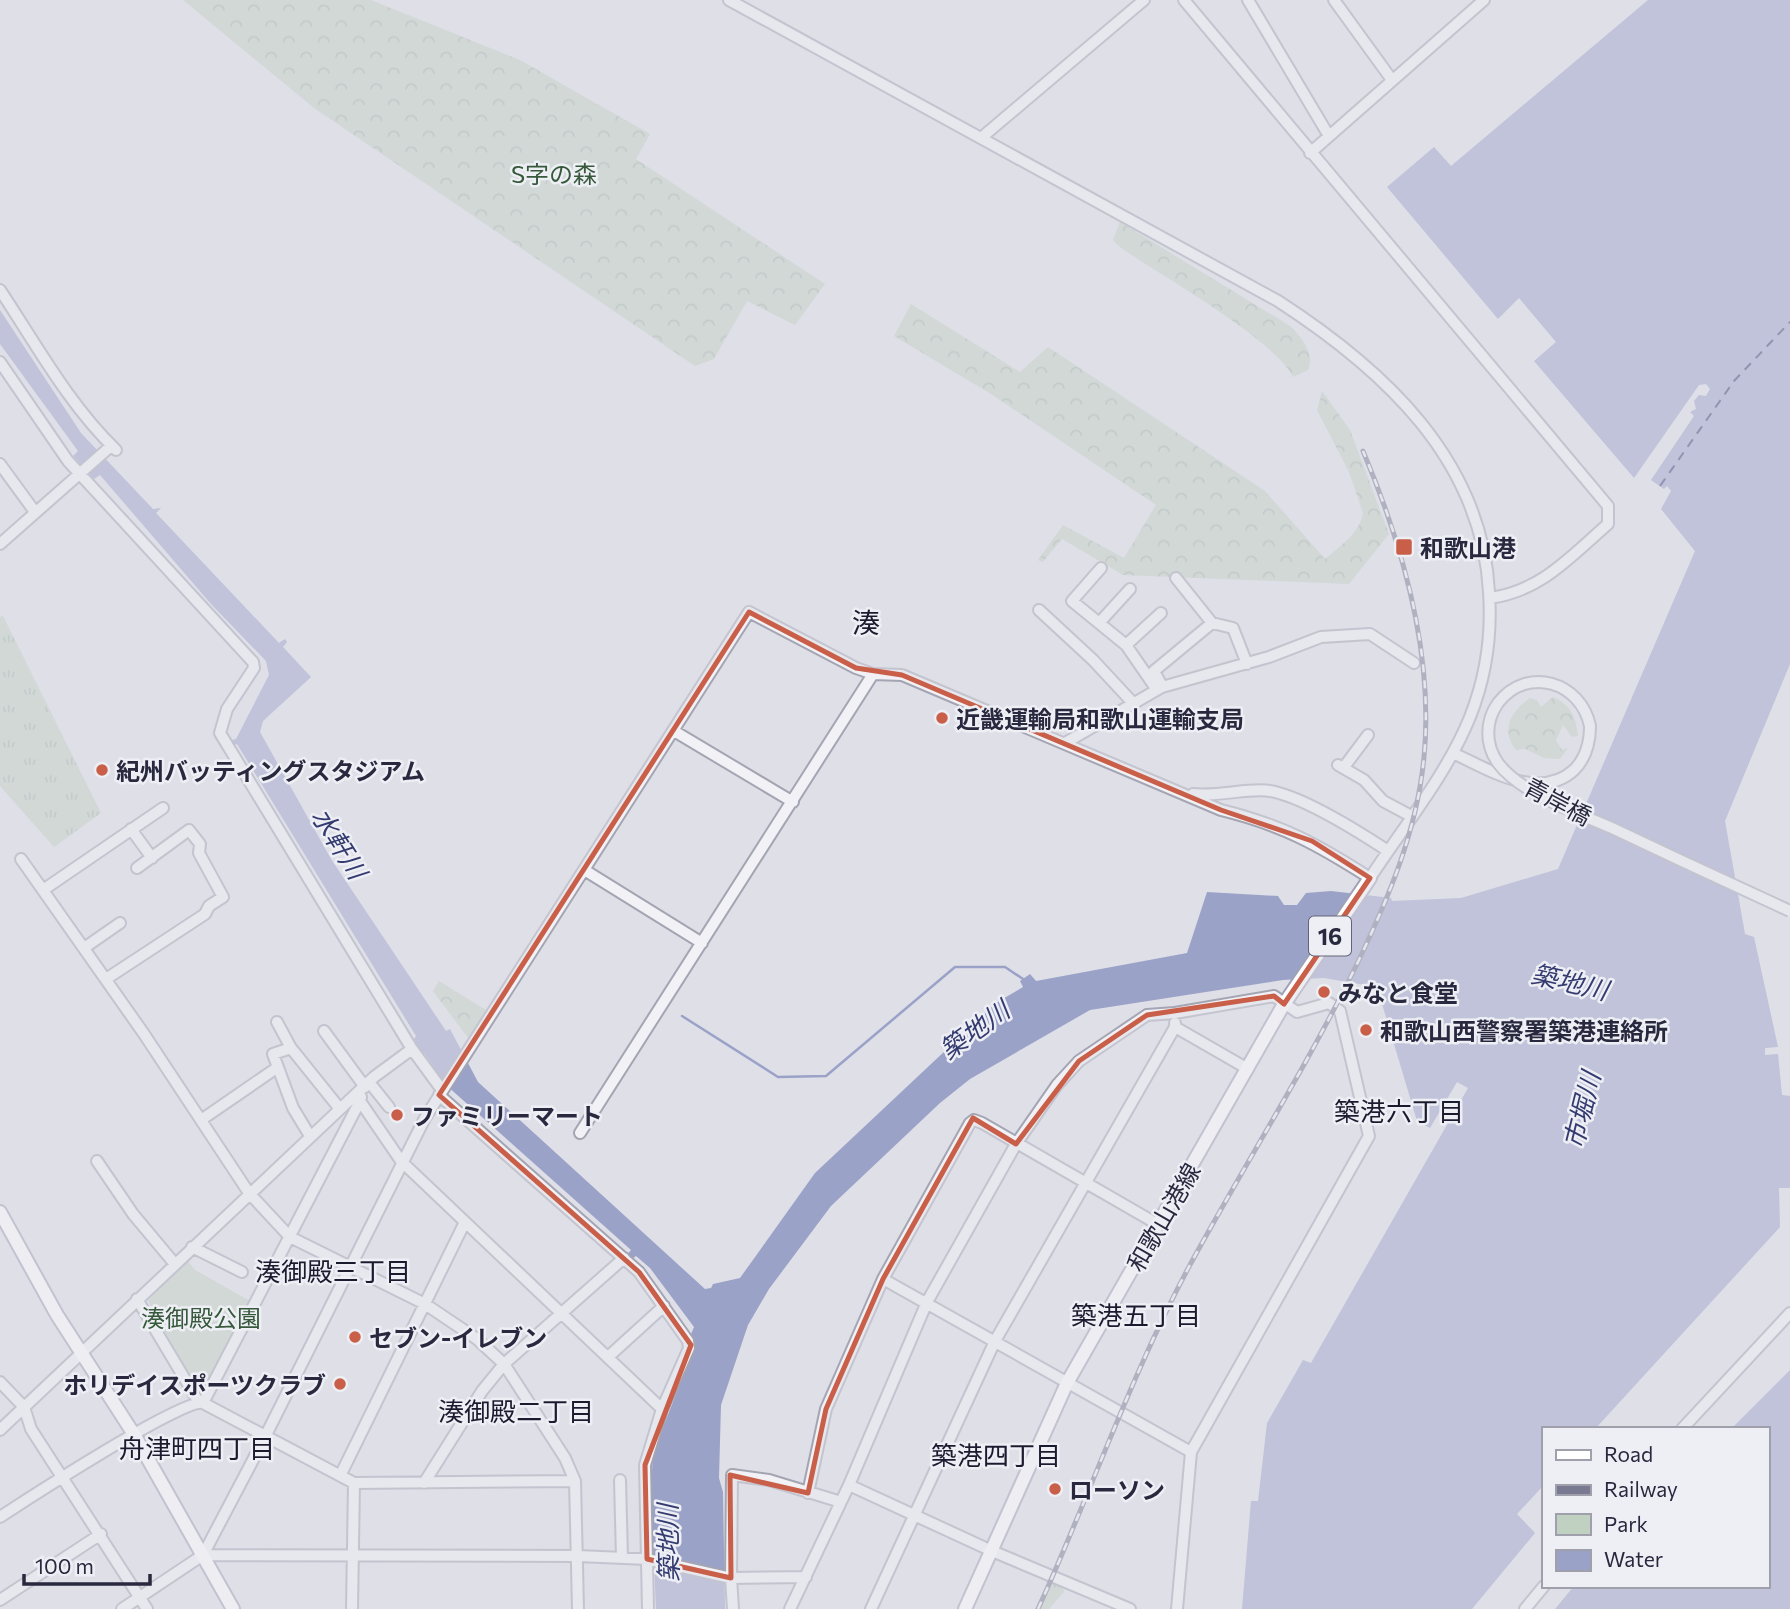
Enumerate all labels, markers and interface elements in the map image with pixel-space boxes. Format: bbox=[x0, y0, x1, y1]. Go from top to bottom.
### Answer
park label: S字の森 bbox=[511, 159, 597, 188]
place label: 和歌山港 bbox=[1420, 533, 1516, 562]
marker: 和歌山港 bbox=[1394, 537, 1414, 557]
district label: 湊 bbox=[852, 605, 880, 639]
place label: 近畿運輸局和歌山運輸支局 bbox=[956, 704, 1244, 733]
marker: 近畿運輸局和歌山運輸支局 bbox=[934, 710, 950, 726]
place label: 紀州バッティングスタジアム bbox=[116, 756, 425, 785]
marker: 紀州バッティングスタジアム bbox=[94, 762, 110, 778]
street label: 青岸橋 bbox=[1519, 771, 1597, 831]
water label: 水軒川 bbox=[306, 802, 375, 887]
road number: 16 bbox=[1309, 917, 1351, 956]
water label: 築地川 bbox=[1529, 957, 1614, 1006]
place label: みなと食堂 bbox=[1338, 978, 1458, 1007]
marker: みなと食堂 bbox=[1316, 984, 1332, 1000]
water label: 築地川 bbox=[933, 992, 1017, 1064]
place label: 和歌山西警察署築港連絡所 bbox=[1380, 1016, 1668, 1045]
marker: 和歌山西警察署築港連絡所 bbox=[1358, 1022, 1374, 1038]
water label: 市堀川 bbox=[1557, 1066, 1606, 1152]
district label: 築港六丁目 bbox=[1334, 1095, 1464, 1126]
place label: ファミリーマート bbox=[411, 1101, 603, 1130]
marker: ファミリーマート bbox=[389, 1107, 405, 1123]
street label: 和歌山港線 bbox=[1120, 1158, 1206, 1276]
district label: 湊御殿三丁目 bbox=[255, 1255, 411, 1286]
district label: 築港五丁目 bbox=[1071, 1299, 1201, 1330]
park label: 湊御殿公園 bbox=[141, 1303, 261, 1332]
place label: セブン-イレブン bbox=[369, 1323, 547, 1352]
marker: セブン-イレブン bbox=[347, 1329, 363, 1345]
place label: ホリデイスポーツクラブ bbox=[63, 1370, 326, 1399]
marker: ホリデイスポーツクラブ bbox=[332, 1376, 348, 1392]
district label: 湊御殿二丁目 bbox=[438, 1395, 594, 1426]
legend bbox=[1542, 1427, 1769, 1588]
district label: 舟津町四丁目 bbox=[119, 1432, 275, 1463]
district label: 築港四丁目 bbox=[931, 1439, 1061, 1470]
text: Road bbox=[1604, 1441, 1653, 1466]
place label: ローソン bbox=[1069, 1475, 1165, 1504]
text: Railway bbox=[1604, 1476, 1678, 1501]
marker: ローソン bbox=[1047, 1481, 1063, 1497]
water label: 築地川 bbox=[651, 1501, 683, 1582]
text: Park bbox=[1604, 1511, 1648, 1536]
scale bar bbox=[24, 1542, 150, 1586]
text: Water bbox=[1604, 1546, 1663, 1571]
text: 100 m bbox=[35, 1553, 94, 1578]

